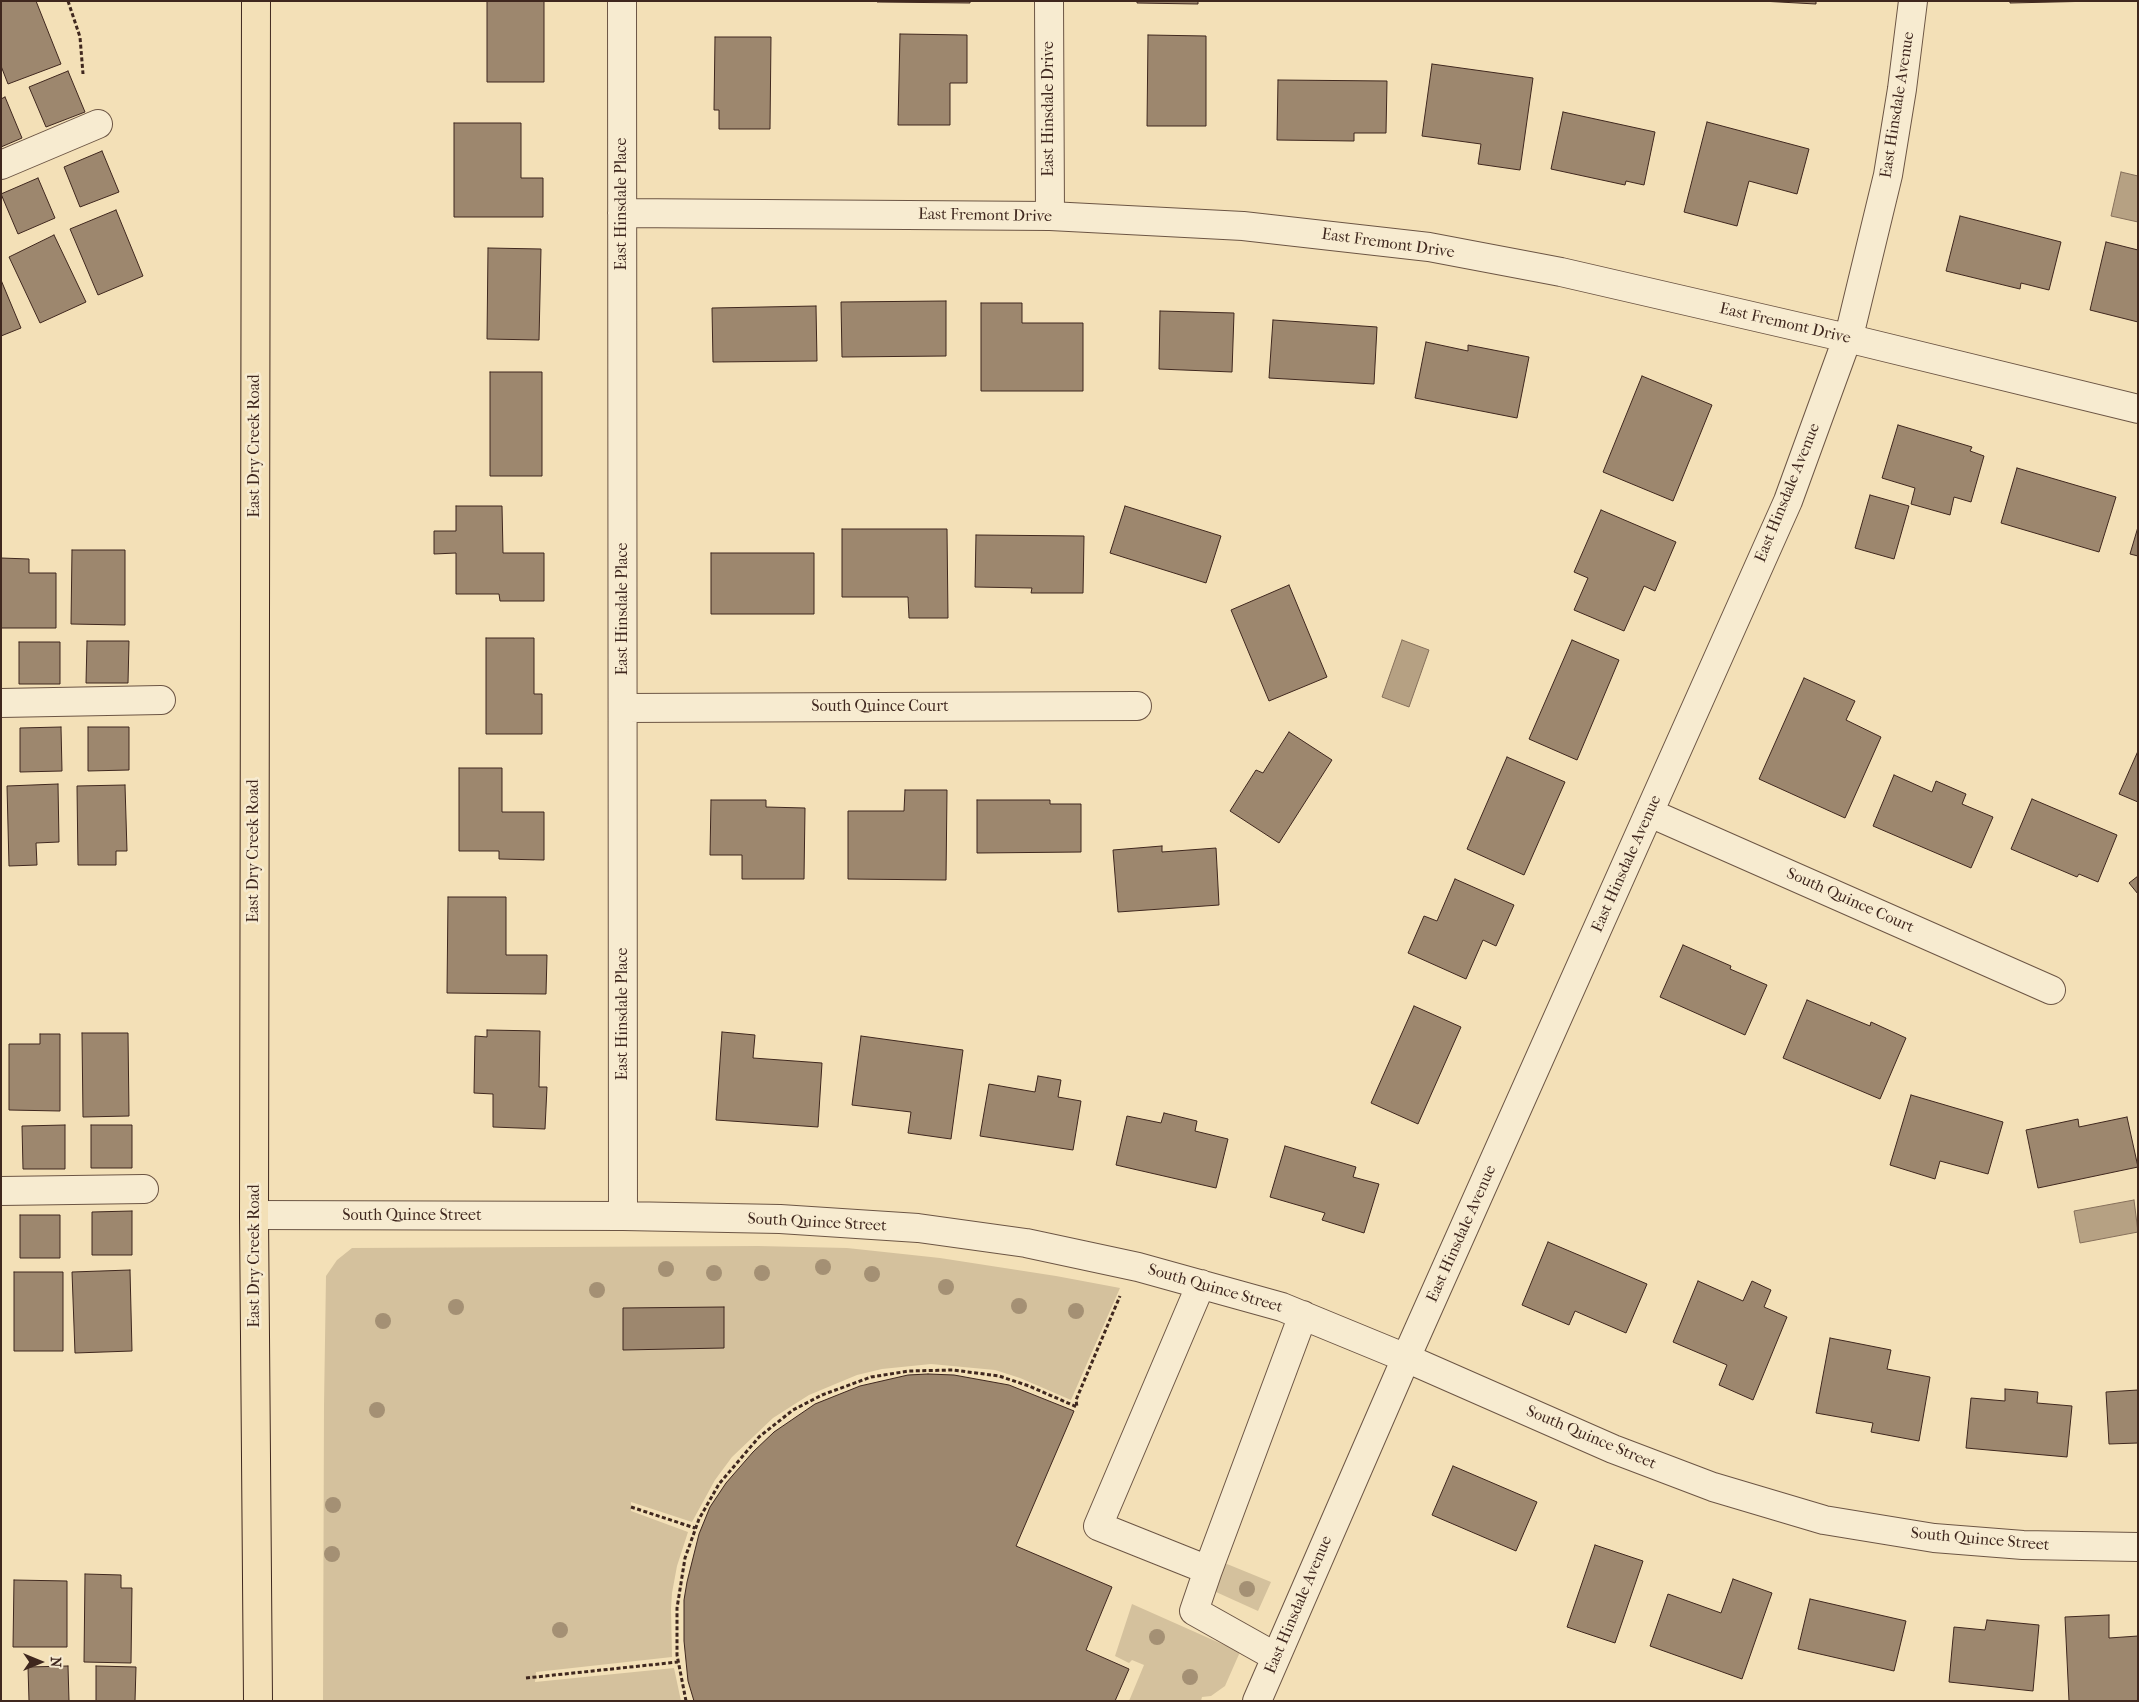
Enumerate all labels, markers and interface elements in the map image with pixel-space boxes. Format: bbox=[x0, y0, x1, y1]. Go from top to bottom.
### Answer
street label: East Hinsdale Avenue bbox=[1877, 30, 1919, 180]
street label: East Hinsdale Drive bbox=[1039, 41, 1059, 177]
street label: East Hinsdale Place bbox=[612, 138, 632, 270]
street label: East Fremont Drive bbox=[918, 205, 1052, 227]
street label: East Fremont Drive bbox=[1320, 225, 1456, 263]
street label: East Fremont Drive bbox=[1718, 300, 1852, 348]
street label: East Dry Creek Road bbox=[245, 374, 265, 518]
street label: East Hinsdale Avenue bbox=[1751, 421, 1825, 565]
street label: East Hinsdale Place bbox=[613, 543, 633, 675]
street label: South Quince Court bbox=[811, 697, 949, 717]
street label: East Dry Creek Road bbox=[244, 779, 264, 923]
street label: East Hinsdale Avenue bbox=[1588, 792, 1666, 936]
street label: South Quince Court bbox=[1783, 864, 1917, 938]
street label: East Hinsdale Place bbox=[613, 948, 633, 1080]
street label: East Hinsdale Avenue bbox=[1423, 1162, 1501, 1306]
street label: East Dry Creek Road bbox=[245, 1184, 265, 1328]
street label: South Quince Street bbox=[342, 1206, 482, 1226]
street label: South Quince Street bbox=[747, 1210, 887, 1236]
street label: South Quince Street bbox=[1145, 1261, 1285, 1317]
street label: South Quince Street bbox=[1523, 1402, 1659, 1474]
street label: South Quince Street bbox=[1910, 1524, 2050, 1556]
street label: East Hinsdale Avenue bbox=[1261, 1533, 1337, 1677]
north arrow bbox=[15, 1637, 65, 1687]
text: N bbox=[47, 1657, 64, 1667]

